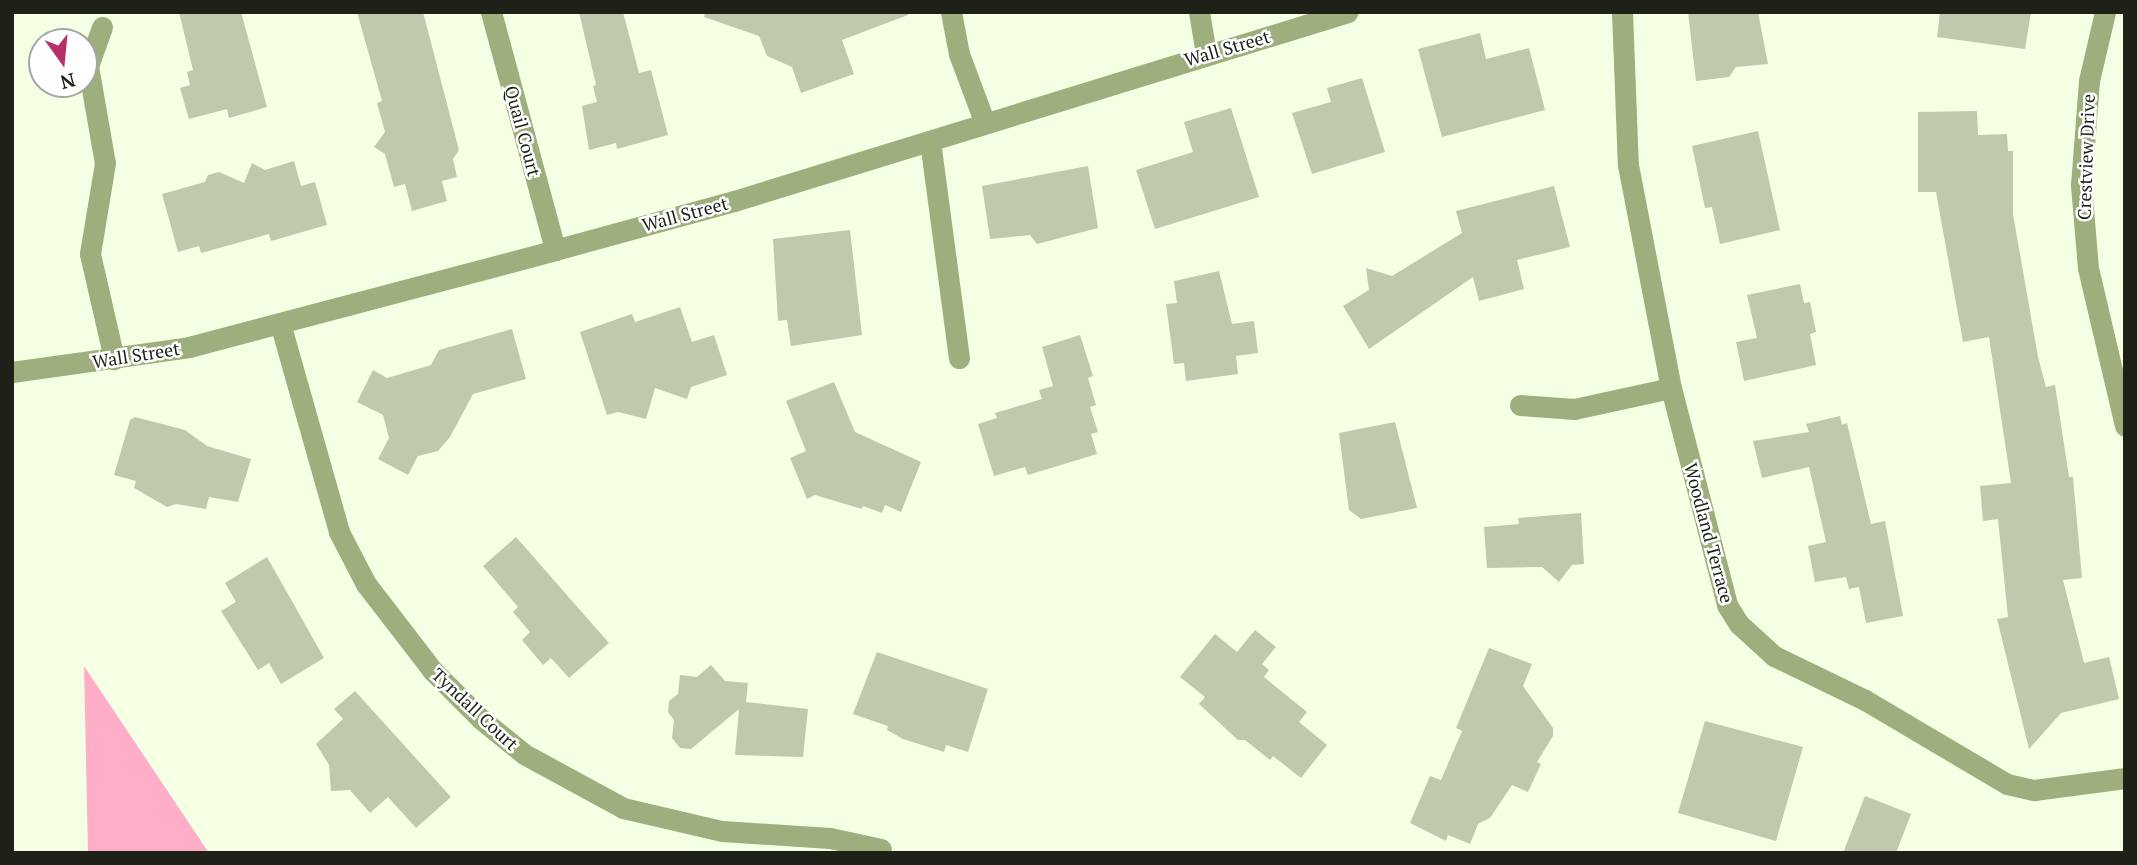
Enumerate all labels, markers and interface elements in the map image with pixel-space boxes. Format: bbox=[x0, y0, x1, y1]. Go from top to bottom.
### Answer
street label: Wall Street bbox=[1182, 25, 1272, 71]
north arrow bbox=[28, 28, 98, 98]
text: N bbox=[58, 68, 78, 96]
street label: Quail Court bbox=[501, 83, 545, 179]
street label: Crestview Drive bbox=[2073, 94, 2099, 220]
street label: Wall Street bbox=[640, 192, 730, 236]
street label: Wall Street bbox=[91, 337, 181, 373]
street label: Woodland Terrace bbox=[1680, 461, 1738, 605]
street label: Tyndall Court bbox=[427, 664, 523, 754]

